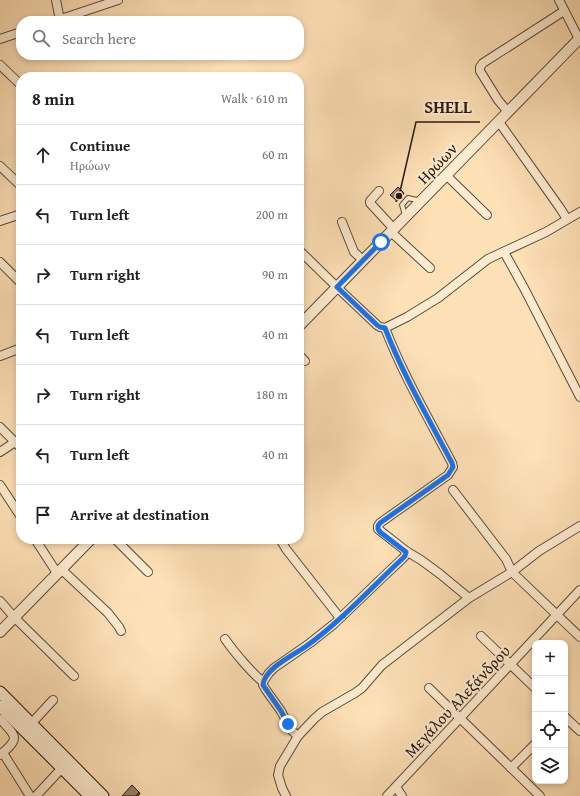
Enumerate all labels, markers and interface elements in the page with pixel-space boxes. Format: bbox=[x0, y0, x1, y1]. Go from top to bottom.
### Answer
search box bbox=[16, 16, 304, 60]
icon: search bbox=[30, 27, 52, 49]
text: Search here bbox=[62, 28, 136, 49]
text: 8 min bbox=[32, 86, 74, 111]
text: Walk · 610 m bbox=[221, 89, 288, 108]
callout: SHELL bbox=[416, 93, 480, 122]
text: SHELL bbox=[424, 94, 472, 119]
text: Continue bbox=[70, 135, 131, 156]
street label: Ηρώων bbox=[411, 137, 463, 189]
icon: ahead bbox=[32, 144, 54, 166]
text: 60 m bbox=[262, 145, 288, 164]
text: Ηρώων bbox=[70, 156, 110, 175]
icon: left bbox=[32, 204, 54, 226]
text: Turn left bbox=[70, 204, 129, 225]
text: 200 m bbox=[256, 205, 288, 224]
route start bbox=[372, 233, 390, 251]
icon: right bbox=[32, 264, 54, 286]
text: Turn right bbox=[70, 264, 141, 285]
text: 90 m bbox=[262, 265, 288, 284]
icon: left bbox=[32, 324, 54, 346]
text: Turn left bbox=[70, 324, 129, 345]
text: 40 m bbox=[262, 325, 288, 344]
icon: right bbox=[32, 384, 54, 406]
text: Turn right bbox=[70, 384, 141, 405]
text: 180 m bbox=[256, 385, 288, 404]
icon: left bbox=[32, 444, 54, 466]
text: Turn left bbox=[70, 444, 129, 465]
text: 40 m bbox=[262, 445, 288, 464]
icon: arrive bbox=[32, 504, 54, 526]
text: Arrive at destination bbox=[70, 504, 209, 525]
street label: Μεγάλου Αλεξάνδρου bbox=[398, 639, 516, 763]
map controls bbox=[532, 640, 568, 784]
button: + bbox=[532, 640, 568, 676]
button: − bbox=[532, 676, 568, 712]
button: locate bbox=[532, 712, 568, 748]
route end bbox=[279, 715, 297, 733]
button: layers bbox=[532, 748, 568, 784]

